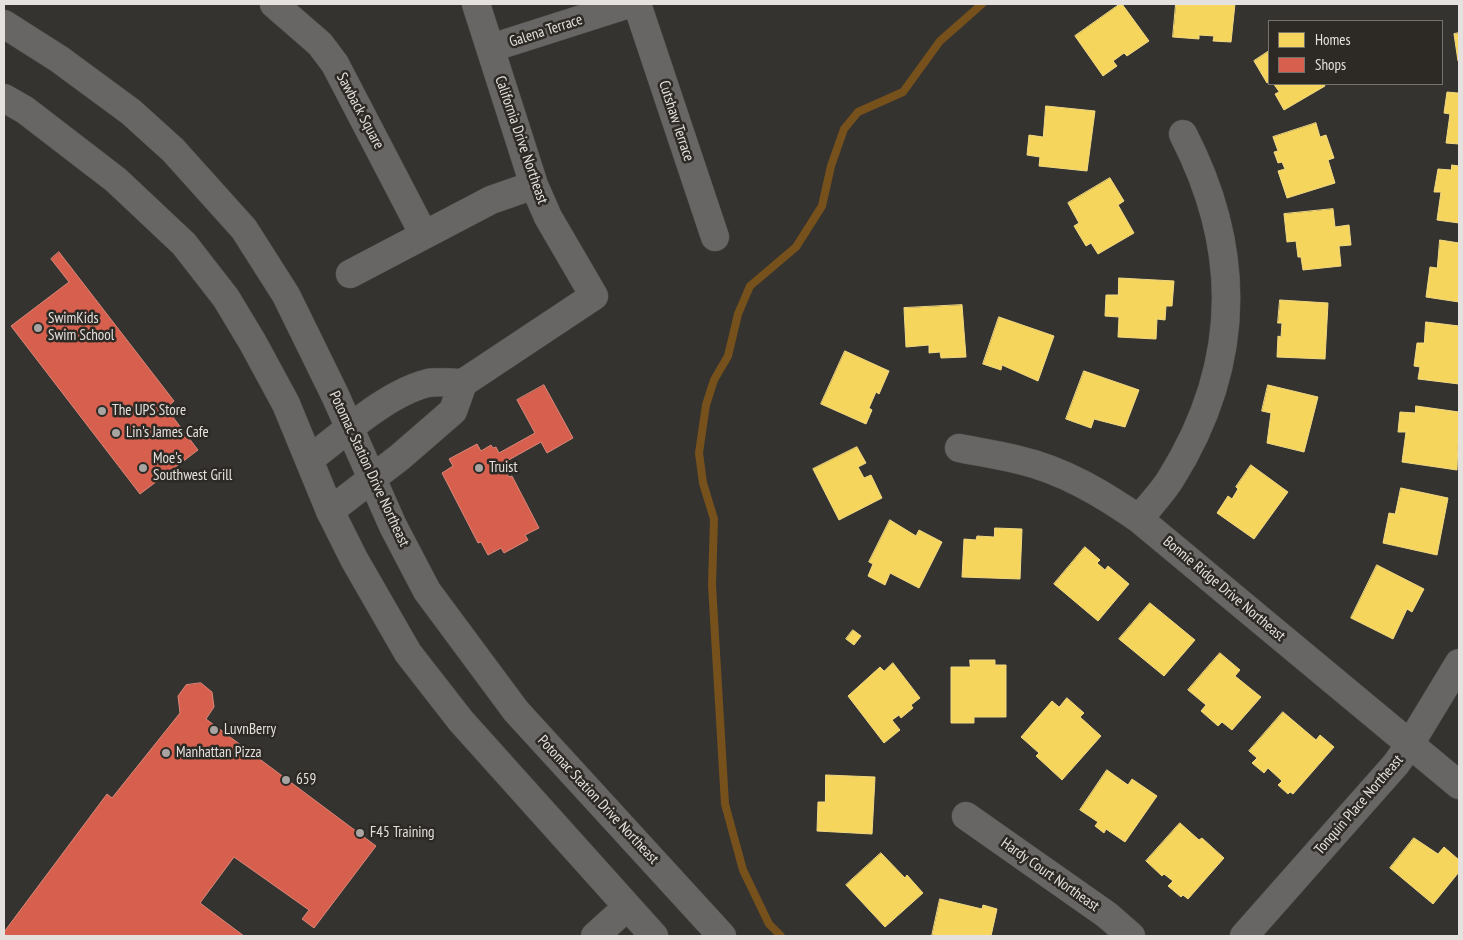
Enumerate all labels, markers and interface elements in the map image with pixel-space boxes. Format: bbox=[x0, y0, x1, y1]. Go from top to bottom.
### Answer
street label: Galena Terrace bbox=[507, 11, 585, 51]
legend bbox=[1268, 20, 1443, 85]
text: Homes bbox=[1315, 30, 1351, 49]
text: Shops bbox=[1315, 55, 1346, 74]
street label: Sawback Square bbox=[332, 70, 388, 152]
street label: California Drive Northeast bbox=[491, 74, 551, 206]
street label: Cutshaw Terrace bbox=[654, 78, 698, 164]
place label: SwimKids Swim School bbox=[48, 310, 114, 345]
marker: SwimKids Swim School bbox=[32, 322, 44, 334]
street label: Potomac Station Drive Northeast bbox=[325, 388, 413, 550]
place label: The UPS Store bbox=[112, 402, 186, 420]
marker: The UPS Store bbox=[96, 405, 108, 417]
place label: Lin's James Cafe bbox=[126, 424, 209, 442]
marker: Lin's James Cafe bbox=[110, 427, 122, 439]
place label: Moe's Southwest Grill bbox=[153, 450, 232, 485]
place label: Truist bbox=[489, 459, 517, 477]
marker: Moe's Southwest Grill bbox=[137, 462, 149, 474]
marker: Truist bbox=[473, 462, 485, 474]
street label: Bonnie Ridge Drive Northeast bbox=[1159, 533, 1289, 645]
place label: LuvnBerry bbox=[224, 721, 276, 739]
marker: LuvnBerry bbox=[208, 724, 220, 736]
street label: Potomac Station Drive Northeast bbox=[534, 732, 662, 868]
place label: Manhattan Pizza bbox=[176, 744, 262, 762]
marker: Manhattan Pizza bbox=[160, 747, 172, 759]
street label: Tonquin Place Northeast bbox=[1311, 752, 1407, 858]
place label: 659 bbox=[296, 771, 316, 789]
marker: 659 bbox=[280, 774, 292, 786]
place label: F45 Training bbox=[370, 824, 435, 842]
marker: F45 Training bbox=[354, 827, 366, 839]
street label: Hardy Court Northeast bbox=[997, 834, 1103, 916]

